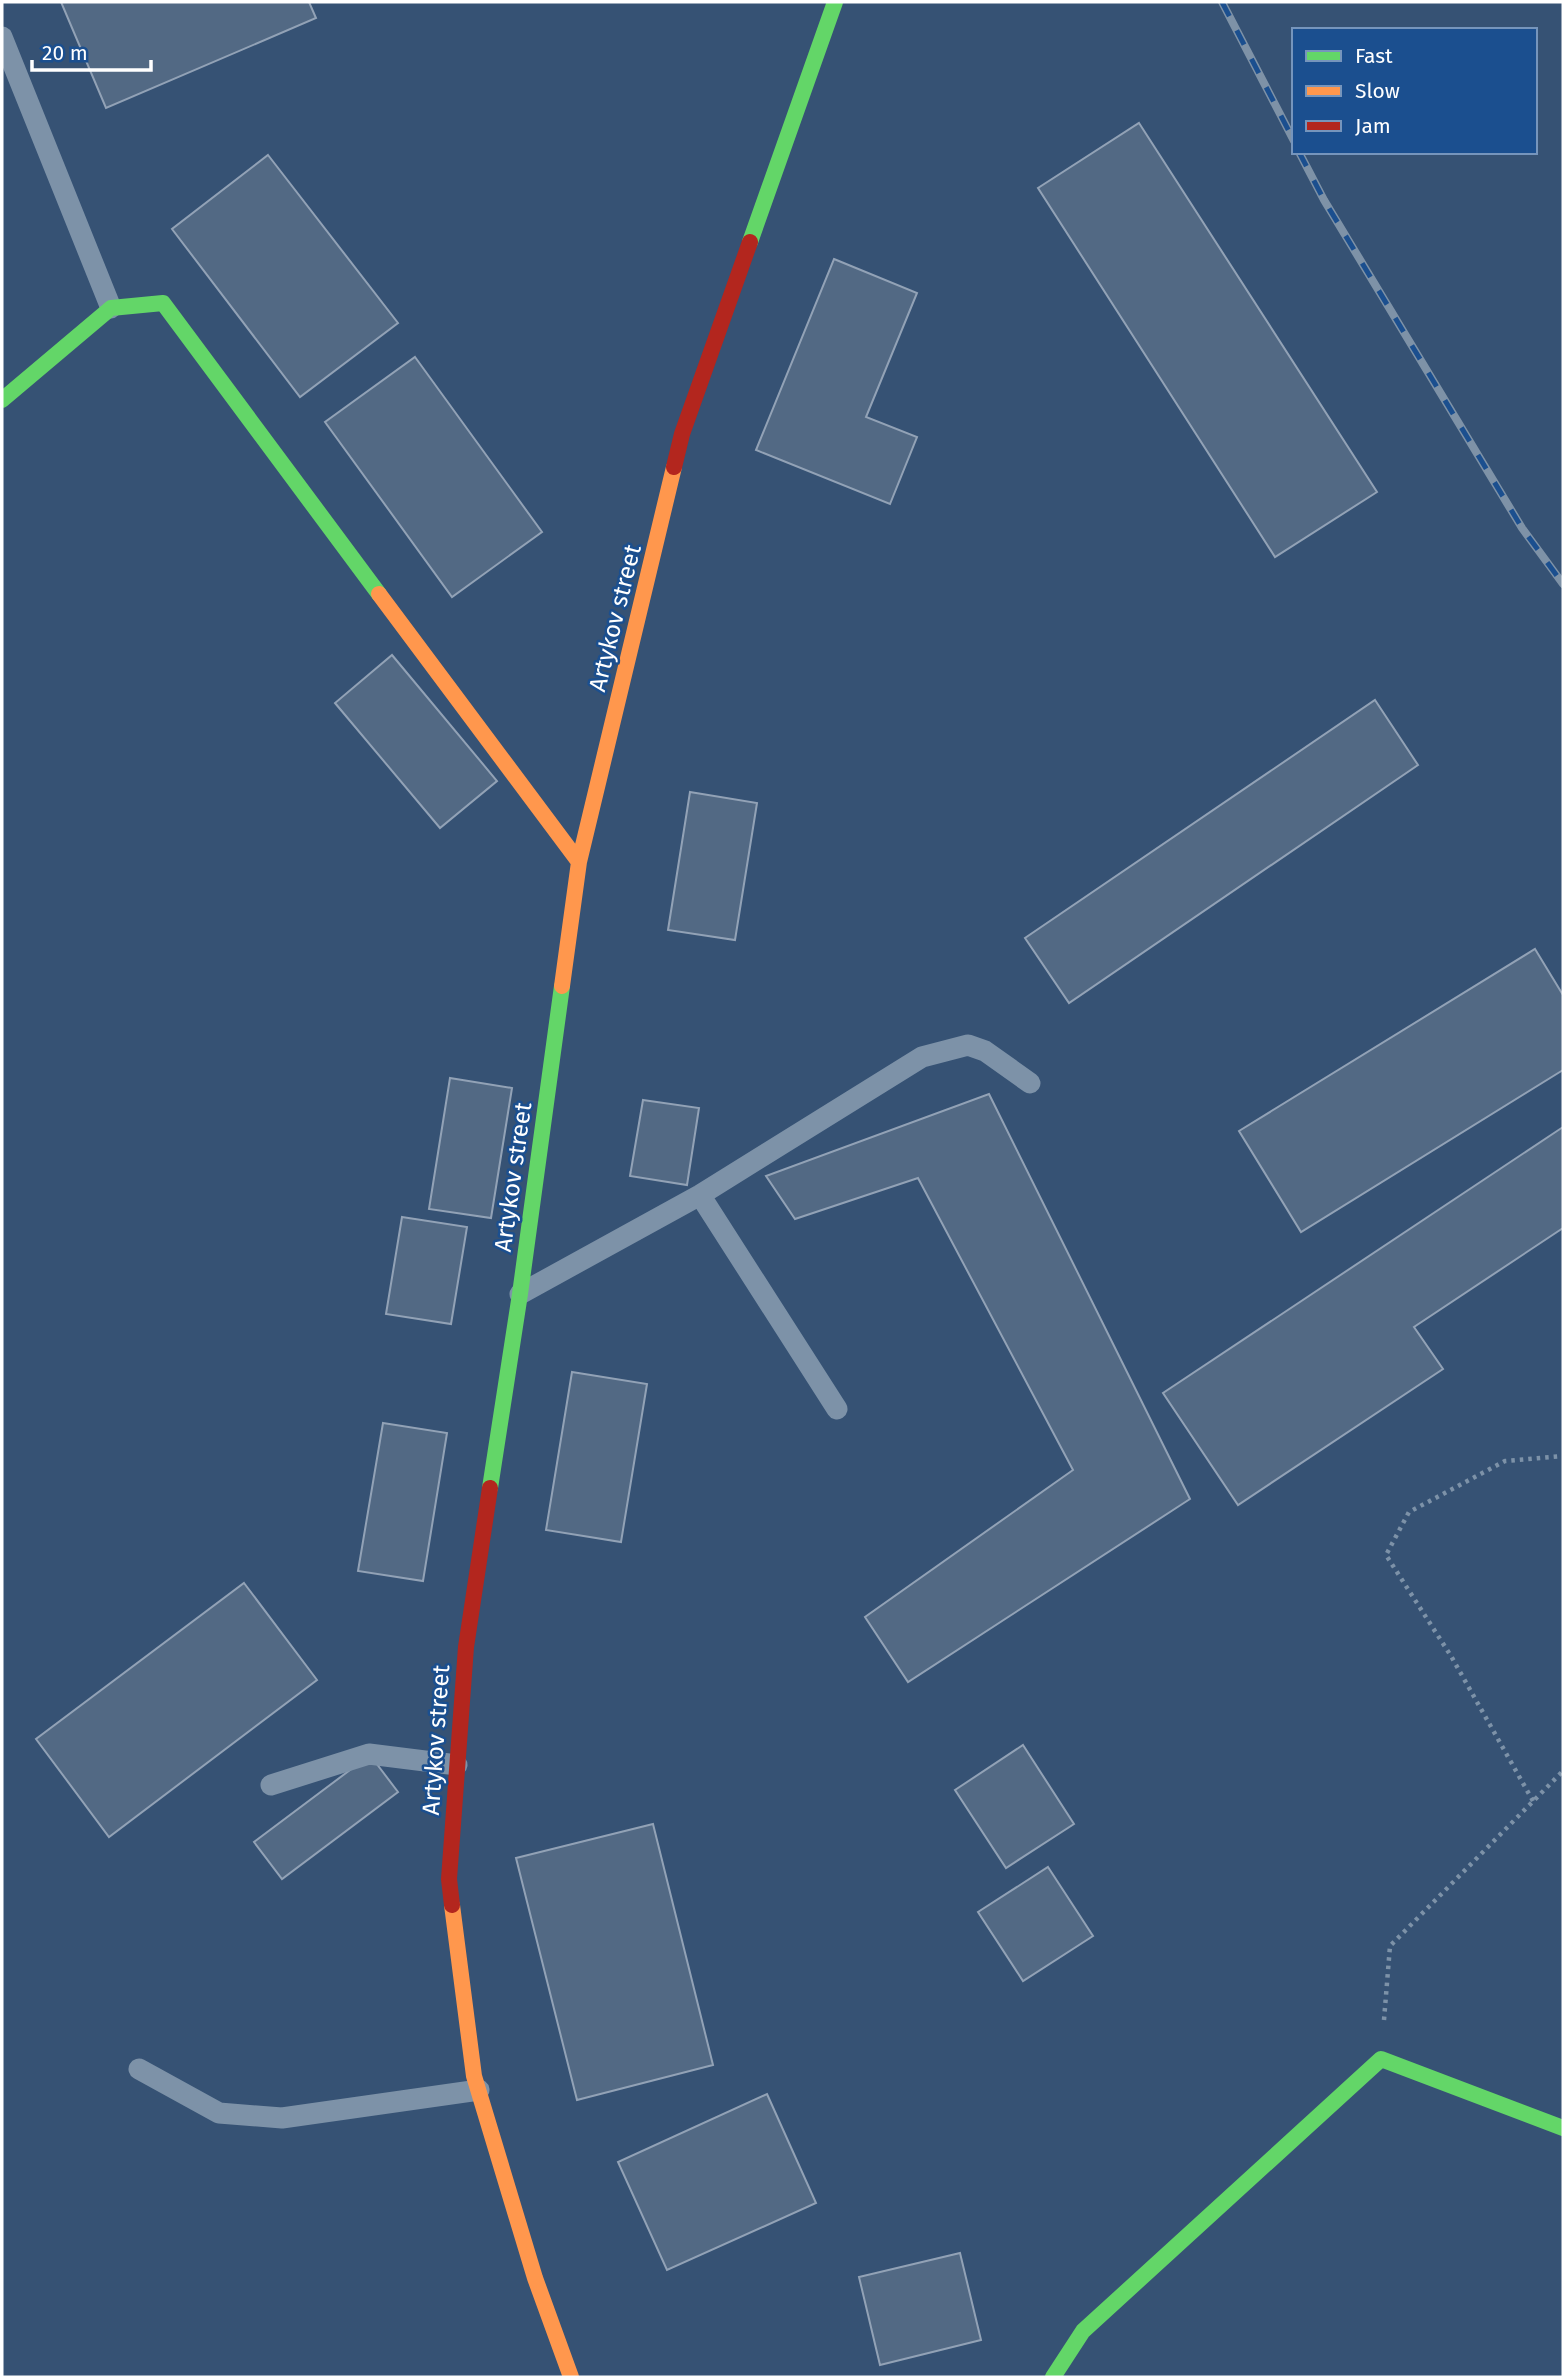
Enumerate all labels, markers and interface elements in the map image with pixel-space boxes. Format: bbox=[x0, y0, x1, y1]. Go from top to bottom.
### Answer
scale bar bbox=[32, 28, 150, 72]
legend bbox=[1292, 28, 1537, 154]
text: 20 m bbox=[42, 40, 88, 66]
text: Fast bbox=[1355, 43, 1393, 69]
text: Slow bbox=[1355, 78, 1400, 104]
text: Jam bbox=[1355, 113, 1391, 139]
street label: Artykov street bbox=[583, 541, 647, 695]
street label: Artykov street bbox=[489, 1100, 537, 1254]
street label: Artykov street bbox=[417, 1663, 455, 1816]

